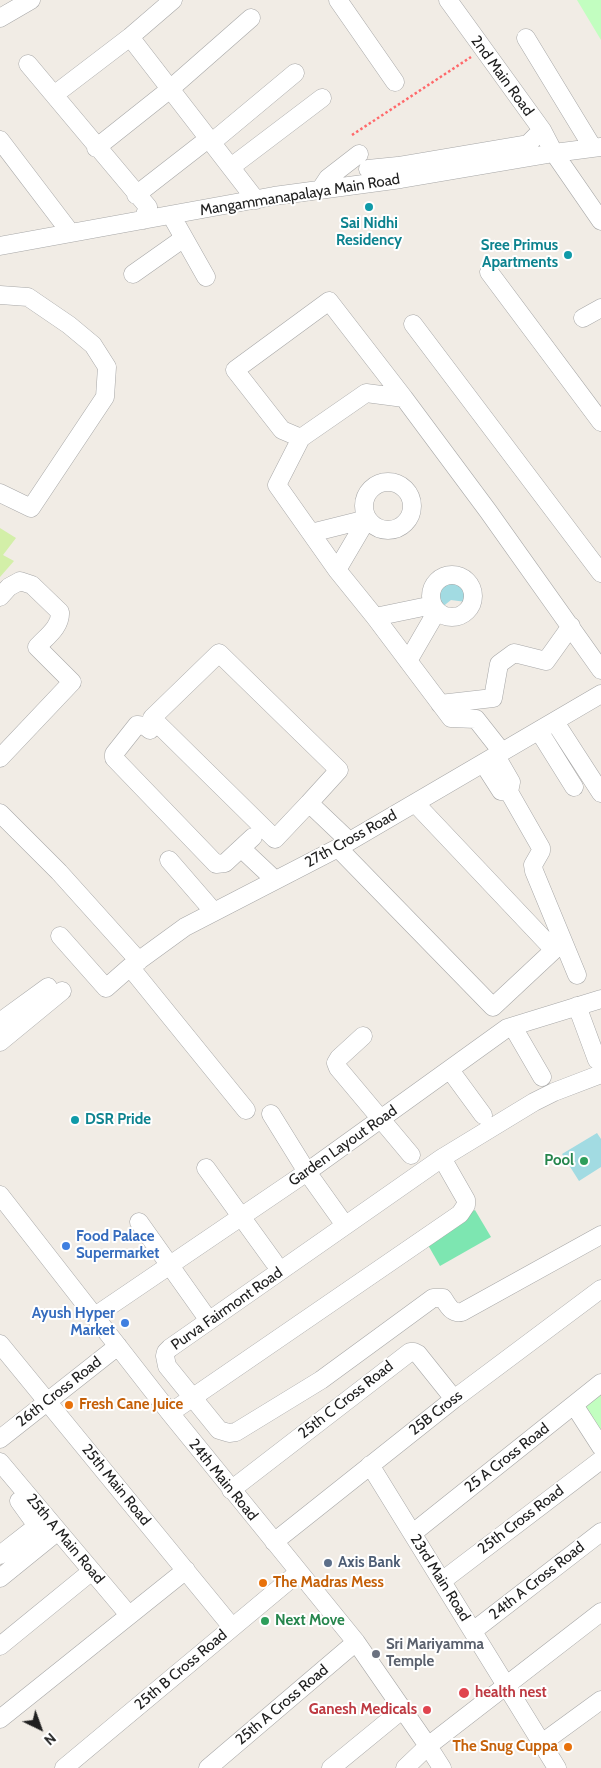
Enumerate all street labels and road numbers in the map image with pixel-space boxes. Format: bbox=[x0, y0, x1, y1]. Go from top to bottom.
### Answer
street label: 2nd Main Road bbox=[467, 32, 537, 120]
street label: Mangammanapalaya Main Road bbox=[199, 170, 401, 220]
street label: 27th Cross Road bbox=[302, 806, 400, 872]
street label: Garden Layout Road bbox=[285, 1102, 401, 1190]
street label: Purva Fairmont Road bbox=[168, 1264, 286, 1354]
street label: 26th Cross Road bbox=[13, 1353, 105, 1431]
street label: 25th C Cross Road bbox=[295, 1357, 397, 1443]
street label: 25B Cross bbox=[406, 1387, 466, 1439]
street label: 25 A Cross Road bbox=[461, 1419, 553, 1497]
street label: 24th Main Road bbox=[185, 1436, 261, 1524]
street label: 25th Main Road bbox=[78, 1441, 154, 1529]
street label: 25th Cross Road bbox=[475, 1482, 567, 1558]
street label: 25th A Main Road bbox=[22, 1490, 108, 1588]
street label: 23rd Main Road bbox=[406, 1531, 474, 1625]
street label: 24th A Cross Road bbox=[486, 1538, 588, 1624]
street label: 25th B Cross Road bbox=[131, 1626, 231, 1714]
street label: 25th A Cross Road bbox=[232, 1661, 332, 1749]

